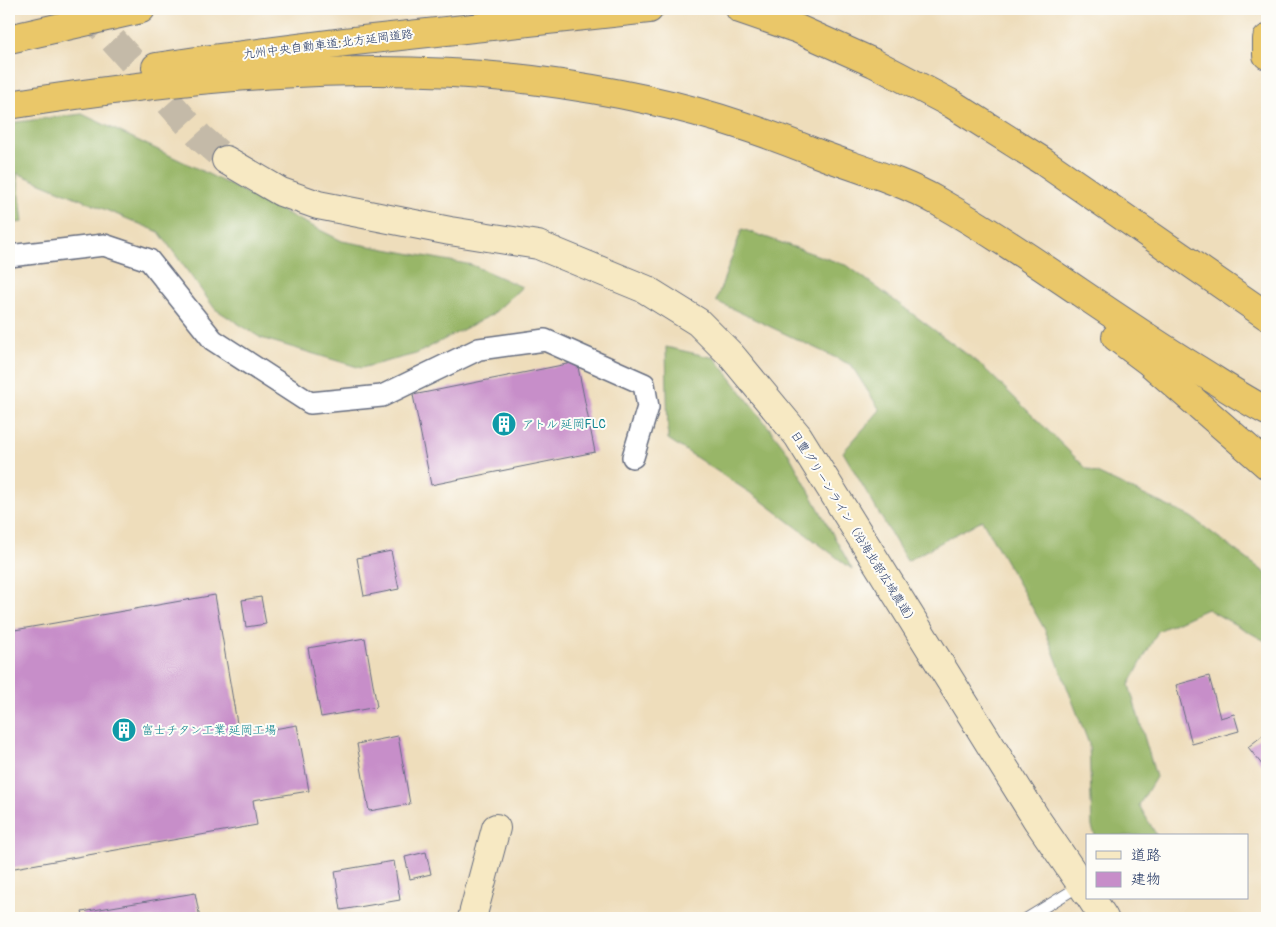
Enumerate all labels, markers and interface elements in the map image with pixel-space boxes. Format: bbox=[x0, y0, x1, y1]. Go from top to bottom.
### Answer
street label: 九州中央自動車道;北方延岡道路 bbox=[242, 27, 414, 62]
building icon: アトル 延岡FLC bbox=[491, 411, 517, 437]
place label: アトル 延岡FLC bbox=[522, 417, 606, 432]
street label: 日豊グリーンライン（沿海北部広域農道） bbox=[787, 428, 920, 628]
building icon: 富士チタン工業 延岡工場 bbox=[111, 717, 137, 743]
place label: 富士チタン工業 延岡工場 bbox=[142, 723, 277, 738]
legend bbox=[1086, 834, 1248, 900]
text: 道路 bbox=[1131, 846, 1161, 865]
text: 建物 bbox=[1131, 870, 1161, 889]

